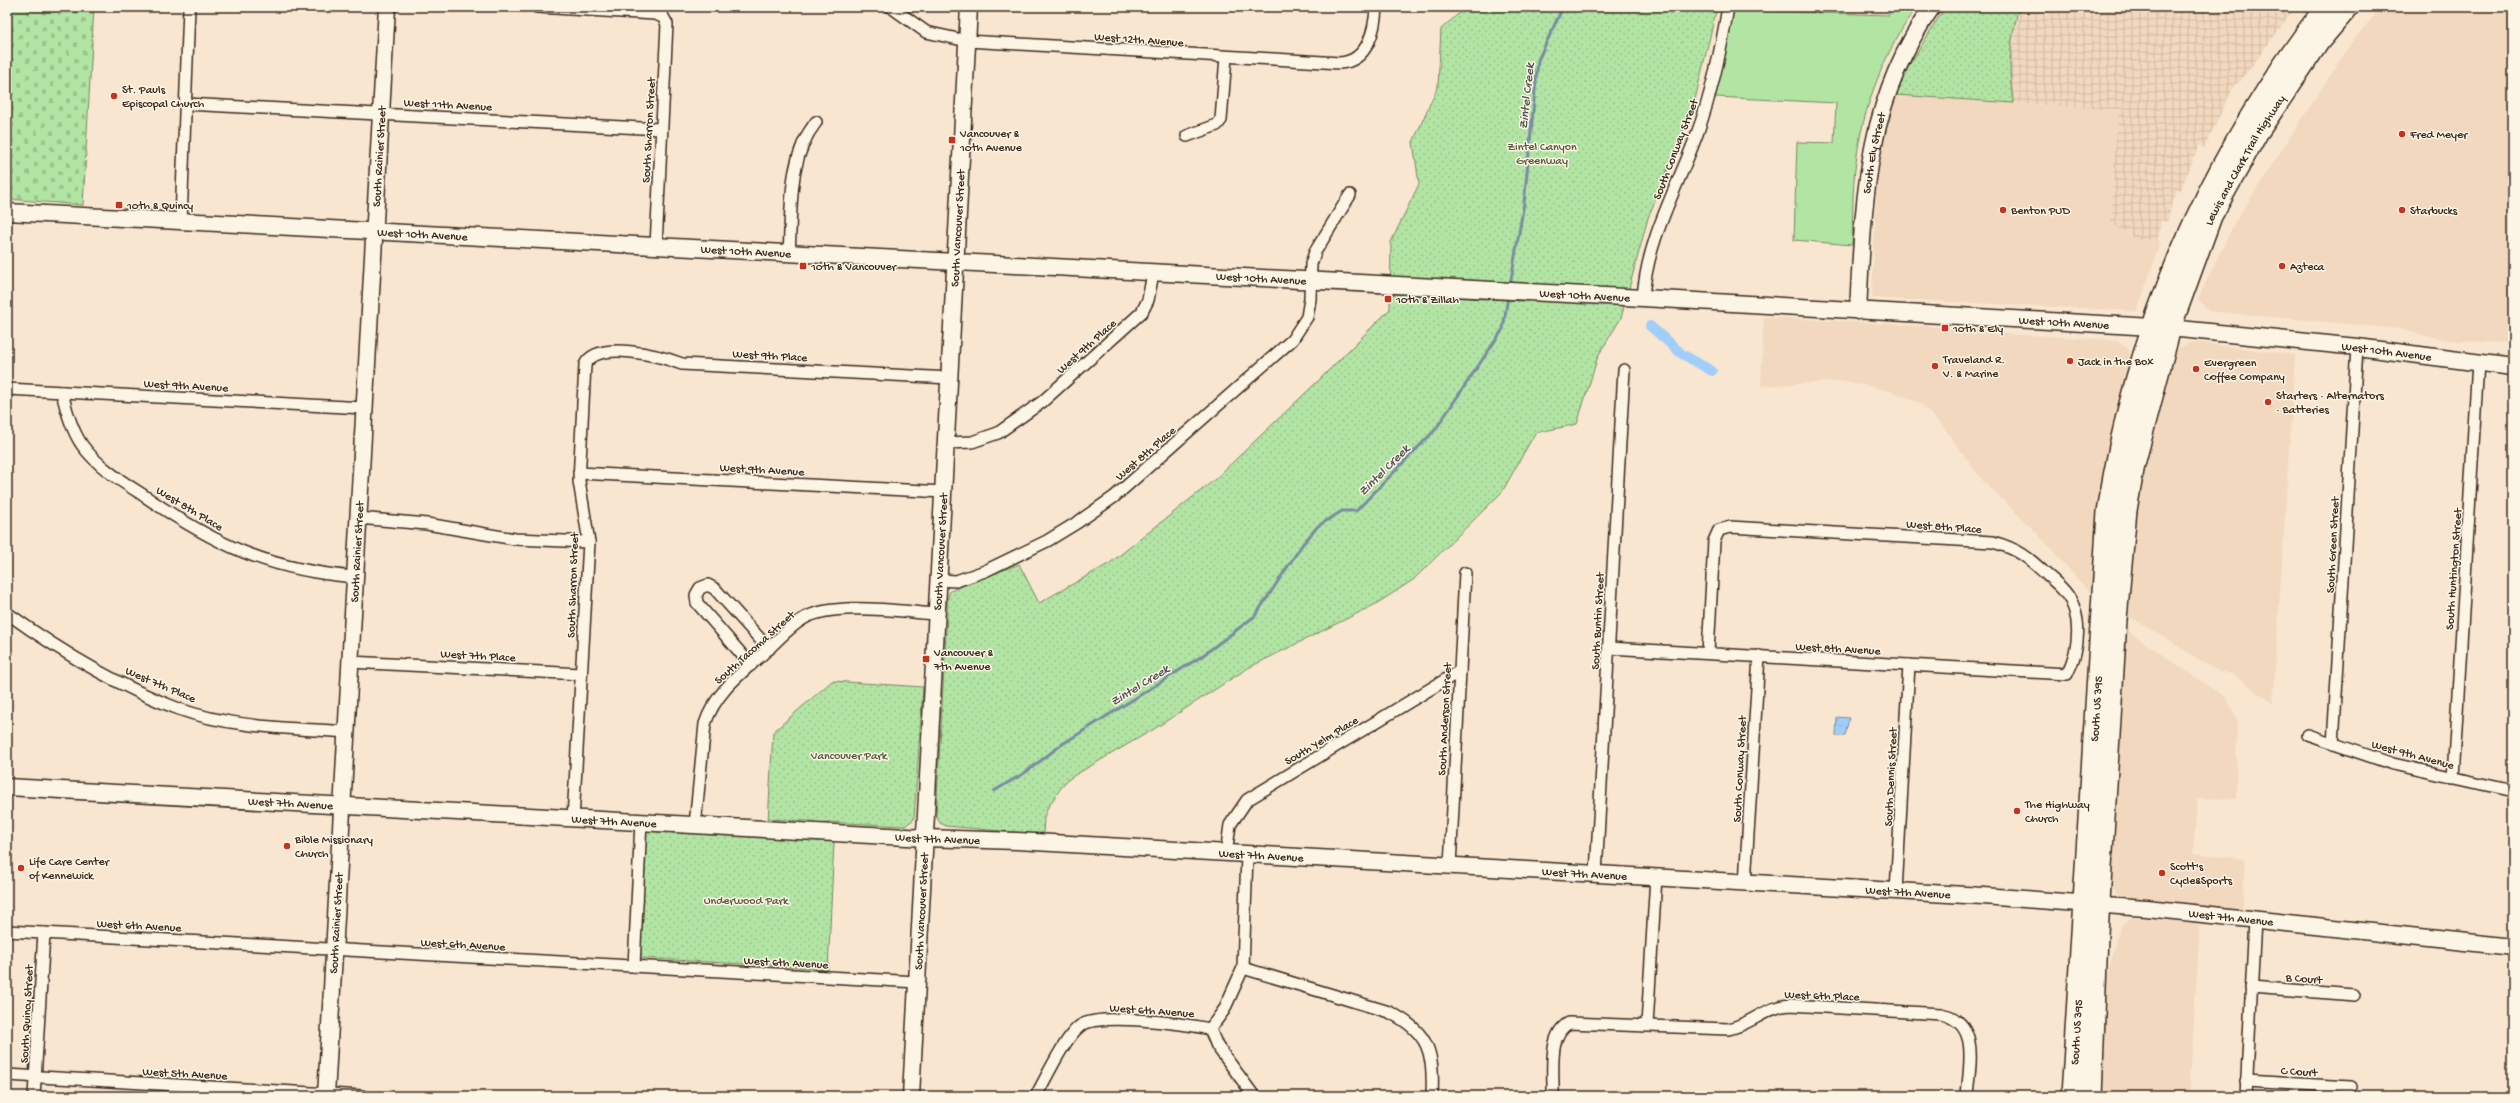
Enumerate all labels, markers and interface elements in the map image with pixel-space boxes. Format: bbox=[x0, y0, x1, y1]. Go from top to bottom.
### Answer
street label: West 12th Avenue bbox=[1094, 31, 1185, 51]
water label: Zintel Creek bbox=[1517, 61, 1539, 130]
street label: South Sharron Street bbox=[640, 76, 660, 183]
place label: St. Pauls Episcopal Church bbox=[122, 84, 205, 112]
marker: St. Pauls Episcopal Church bbox=[109, 91, 119, 101]
street label: Lewis and Clark Trail Highway bbox=[2203, 93, 2289, 228]
street label: South Conway Street bbox=[1651, 96, 1703, 202]
street label: West 11th Avenue bbox=[403, 97, 493, 115]
street label: South Rainier Street bbox=[371, 105, 390, 207]
street label: South Ely Street bbox=[1861, 110, 1890, 195]
place label: Vancouver & 10th Avenue bbox=[959, 128, 1023, 156]
marker: Fred Meyer bbox=[2397, 129, 2407, 139]
place label: Fred Meyer bbox=[2409, 129, 2469, 143]
marker: Vancouver & 10th Avenue bbox=[947, 135, 957, 145]
park label: Zintel Canyon Greenway bbox=[1507, 141, 1577, 169]
street label: South Vancouver Street bbox=[949, 168, 969, 287]
marker: 10th & Quincy bbox=[114, 200, 124, 210]
place label: 10th & Quincy bbox=[126, 200, 193, 214]
marker: Benton PUD bbox=[1998, 205, 2008, 215]
place label: Benton PUD bbox=[2010, 205, 2070, 219]
marker: Starbucks bbox=[2397, 205, 2407, 215]
place label: Starbucks bbox=[2410, 205, 2458, 219]
street label: West 10th Avenue bbox=[377, 226, 469, 245]
street label: West 10th Avenue bbox=[700, 243, 792, 262]
marker: 10th & Vancouver bbox=[798, 261, 808, 271]
place label: 10th & Vancouver bbox=[810, 261, 898, 275]
marker: Azteca bbox=[2277, 261, 2287, 271]
place label: Azteca bbox=[2290, 261, 2325, 275]
street label: West 10th Avenue bbox=[1216, 271, 1308, 289]
street label: West 10th Avenue bbox=[1539, 288, 1631, 306]
marker: 10th & Zillah bbox=[1383, 294, 1393, 304]
place label: 10th & Zillah bbox=[1395, 294, 1460, 308]
street label: West 10th Avenue bbox=[2018, 314, 2110, 334]
street label: West 9th Place bbox=[1055, 317, 1120, 378]
marker: 10th & Ely bbox=[1940, 323, 1950, 333]
place label: 10th & Ely bbox=[1952, 323, 2003, 337]
street label: West 10th Avenue bbox=[2341, 340, 2433, 366]
street label: West 9th Place bbox=[732, 348, 808, 366]
place label: Traveland R. V. & Marine bbox=[1942, 354, 2005, 382]
marker: Jack in the Box bbox=[2065, 356, 2075, 366]
place label: Jack in the Box bbox=[2078, 356, 2154, 370]
place label: Evergreen Coffee Company bbox=[2204, 357, 2285, 385]
marker: Traveland R. V. & Marine bbox=[1930, 361, 1940, 371]
marker: Evergreen Coffee Company bbox=[2191, 364, 2201, 374]
street label: West 9th Avenue bbox=[143, 378, 229, 396]
place label: Starters · Alternators · Batteries bbox=[2276, 390, 2384, 418]
marker: Starters · Alternators · Batteries bbox=[2263, 397, 2273, 407]
street label: West 8th Place bbox=[1113, 424, 1180, 485]
water label: Zintel Creek bbox=[1356, 441, 1414, 499]
street label: West 9th Avenue bbox=[719, 462, 805, 480]
street label: West 8th Place bbox=[153, 484, 226, 536]
street label: South Vancouver Street bbox=[932, 492, 952, 611]
street label: South Green Street bbox=[2324, 496, 2344, 594]
street label: South Rainier Street bbox=[349, 500, 368, 603]
street label: South Huntington Street bbox=[2444, 507, 2466, 630]
street label: West 8th Place bbox=[1906, 518, 1983, 538]
street label: South Sharron Street bbox=[565, 531, 583, 638]
street label: South Buntin Street bbox=[1589, 571, 1609, 670]
street label: South Tacoma Street bbox=[712, 608, 799, 688]
street label: West 8th Avenue bbox=[1795, 641, 1882, 659]
place label: Vancouver & 7th Avenue bbox=[933, 647, 994, 675]
street label: West 7th Place bbox=[440, 648, 517, 666]
marker: Vancouver & 7th Avenue bbox=[921, 654, 931, 664]
street label: South Anderson Street bbox=[1436, 661, 1456, 776]
water label: Zintel Creek bbox=[1108, 662, 1173, 710]
street label: West 7th Place bbox=[123, 665, 198, 707]
street label: South US 395 bbox=[2089, 676, 2107, 742]
street label: South Yelm Place bbox=[1283, 714, 1362, 769]
street label: South Conway Street bbox=[1731, 714, 1751, 823]
street label: South Dennis Street bbox=[1882, 726, 1902, 827]
street label: West 9th Avenue bbox=[2370, 738, 2456, 774]
park label: Vancouver Park bbox=[810, 750, 889, 764]
street label: West 7th Avenue bbox=[248, 795, 334, 814]
place label: The Highway Church bbox=[2024, 799, 2090, 827]
marker: The Highway Church bbox=[2012, 806, 2022, 816]
street label: West 7th Avenue bbox=[571, 813, 658, 832]
street label: West 7th Avenue bbox=[895, 831, 981, 849]
place label: Bible Missionary Church bbox=[294, 834, 373, 862]
marker: Bible Missionary Church bbox=[282, 841, 292, 851]
street label: West 7th Avenue bbox=[1218, 847, 1305, 866]
street label: South Vancouver Street bbox=[913, 851, 933, 970]
place label: Life Care Center of Kennewick bbox=[29, 856, 111, 884]
place label: Scott's Cycle&Sports bbox=[2170, 861, 2233, 889]
marker: Life Care Center of Kennewick bbox=[16, 863, 26, 873]
street label: West 7th Avenue bbox=[1542, 866, 1628, 885]
marker: Scott's Cycle&Sports bbox=[2157, 868, 2167, 878]
street label: South Rainier Street bbox=[328, 872, 348, 974]
street label: West 7th Avenue bbox=[1865, 884, 1952, 903]
park label: Underwood Park bbox=[704, 895, 790, 909]
street label: West 7th Avenue bbox=[2188, 908, 2275, 931]
street label: West 6th Avenue bbox=[96, 918, 182, 936]
street label: West 6th Avenue bbox=[420, 937, 506, 955]
street label: West 6th Avenue bbox=[743, 955, 829, 973]
street label: South Quincy Street bbox=[18, 963, 38, 1064]
street label: B Court bbox=[2284, 972, 2324, 988]
street label: West 6th Place bbox=[1784, 989, 1860, 1005]
street label: South US 395 bbox=[2069, 999, 2087, 1065]
street label: West 6th Avenue bbox=[1109, 1002, 1195, 1022]
street label: C Court bbox=[2280, 1065, 2319, 1081]
street label: West 5th Avenue bbox=[142, 1066, 229, 1084]

